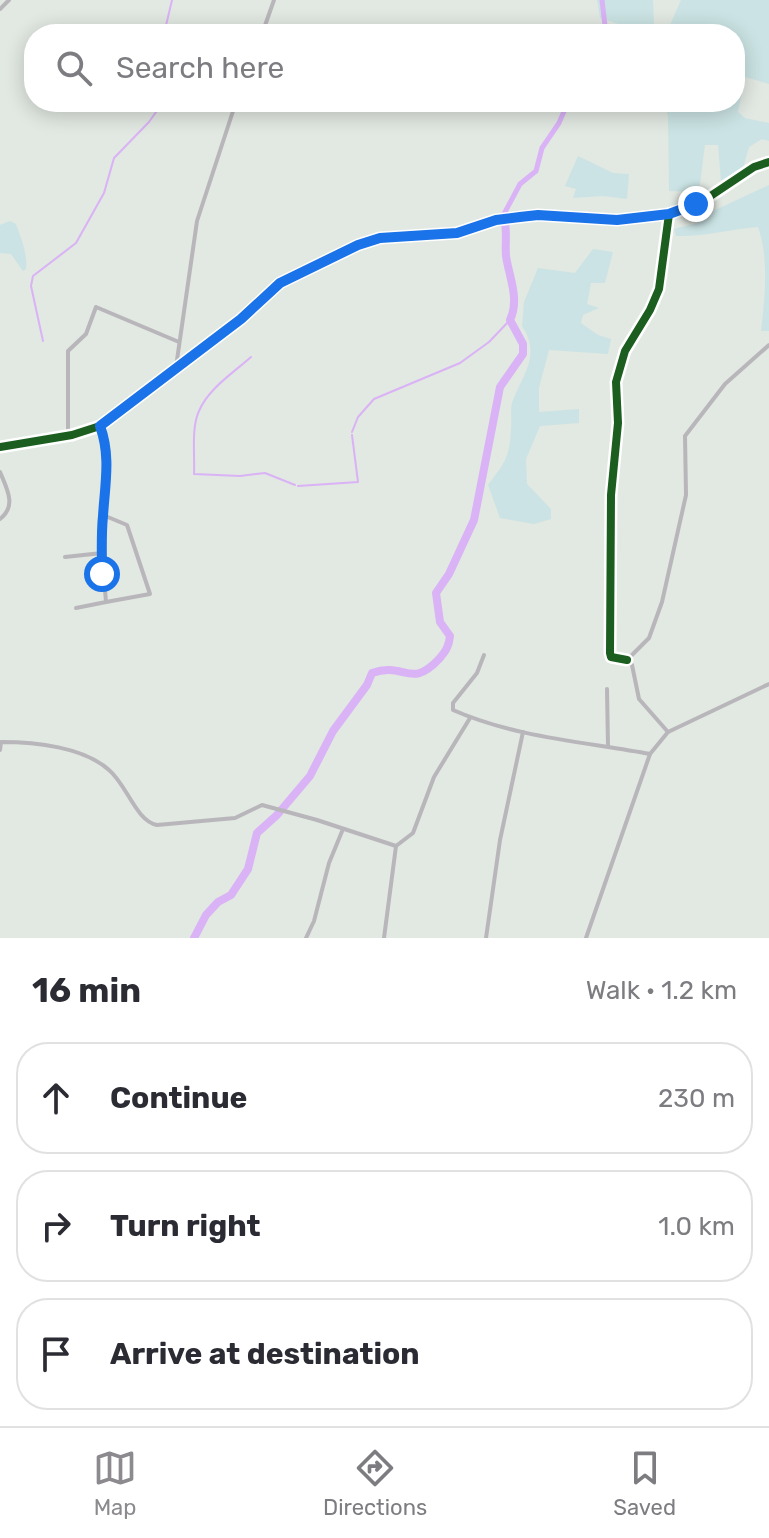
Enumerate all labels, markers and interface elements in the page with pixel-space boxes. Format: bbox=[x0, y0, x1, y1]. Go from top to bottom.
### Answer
search box bbox=[24, 24, 745, 112]
icon: search bbox=[52, 46, 96, 90]
text: Search here bbox=[116, 50, 284, 86]
route end bbox=[678, 186, 714, 222]
route start bbox=[84, 556, 120, 592]
text: 16 min bbox=[32, 970, 141, 1011]
text: Walk · 1.2 km bbox=[586, 975, 737, 1006]
icon: ahead bbox=[34, 1076, 78, 1120]
text: Continue bbox=[110, 1080, 247, 1116]
text: 230 m bbox=[658, 1083, 735, 1114]
icon: right bbox=[34, 1204, 78, 1248]
text: Turn right bbox=[110, 1208, 261, 1244]
text: 1.0 km bbox=[658, 1211, 735, 1242]
icon: arrive bbox=[34, 1332, 78, 1376]
text: Arrive at destination bbox=[110, 1336, 420, 1372]
tab: Map bbox=[93, 1446, 137, 1521]
tab: Directions bbox=[323, 1446, 427, 1521]
tab: Saved bbox=[613, 1446, 676, 1521]

